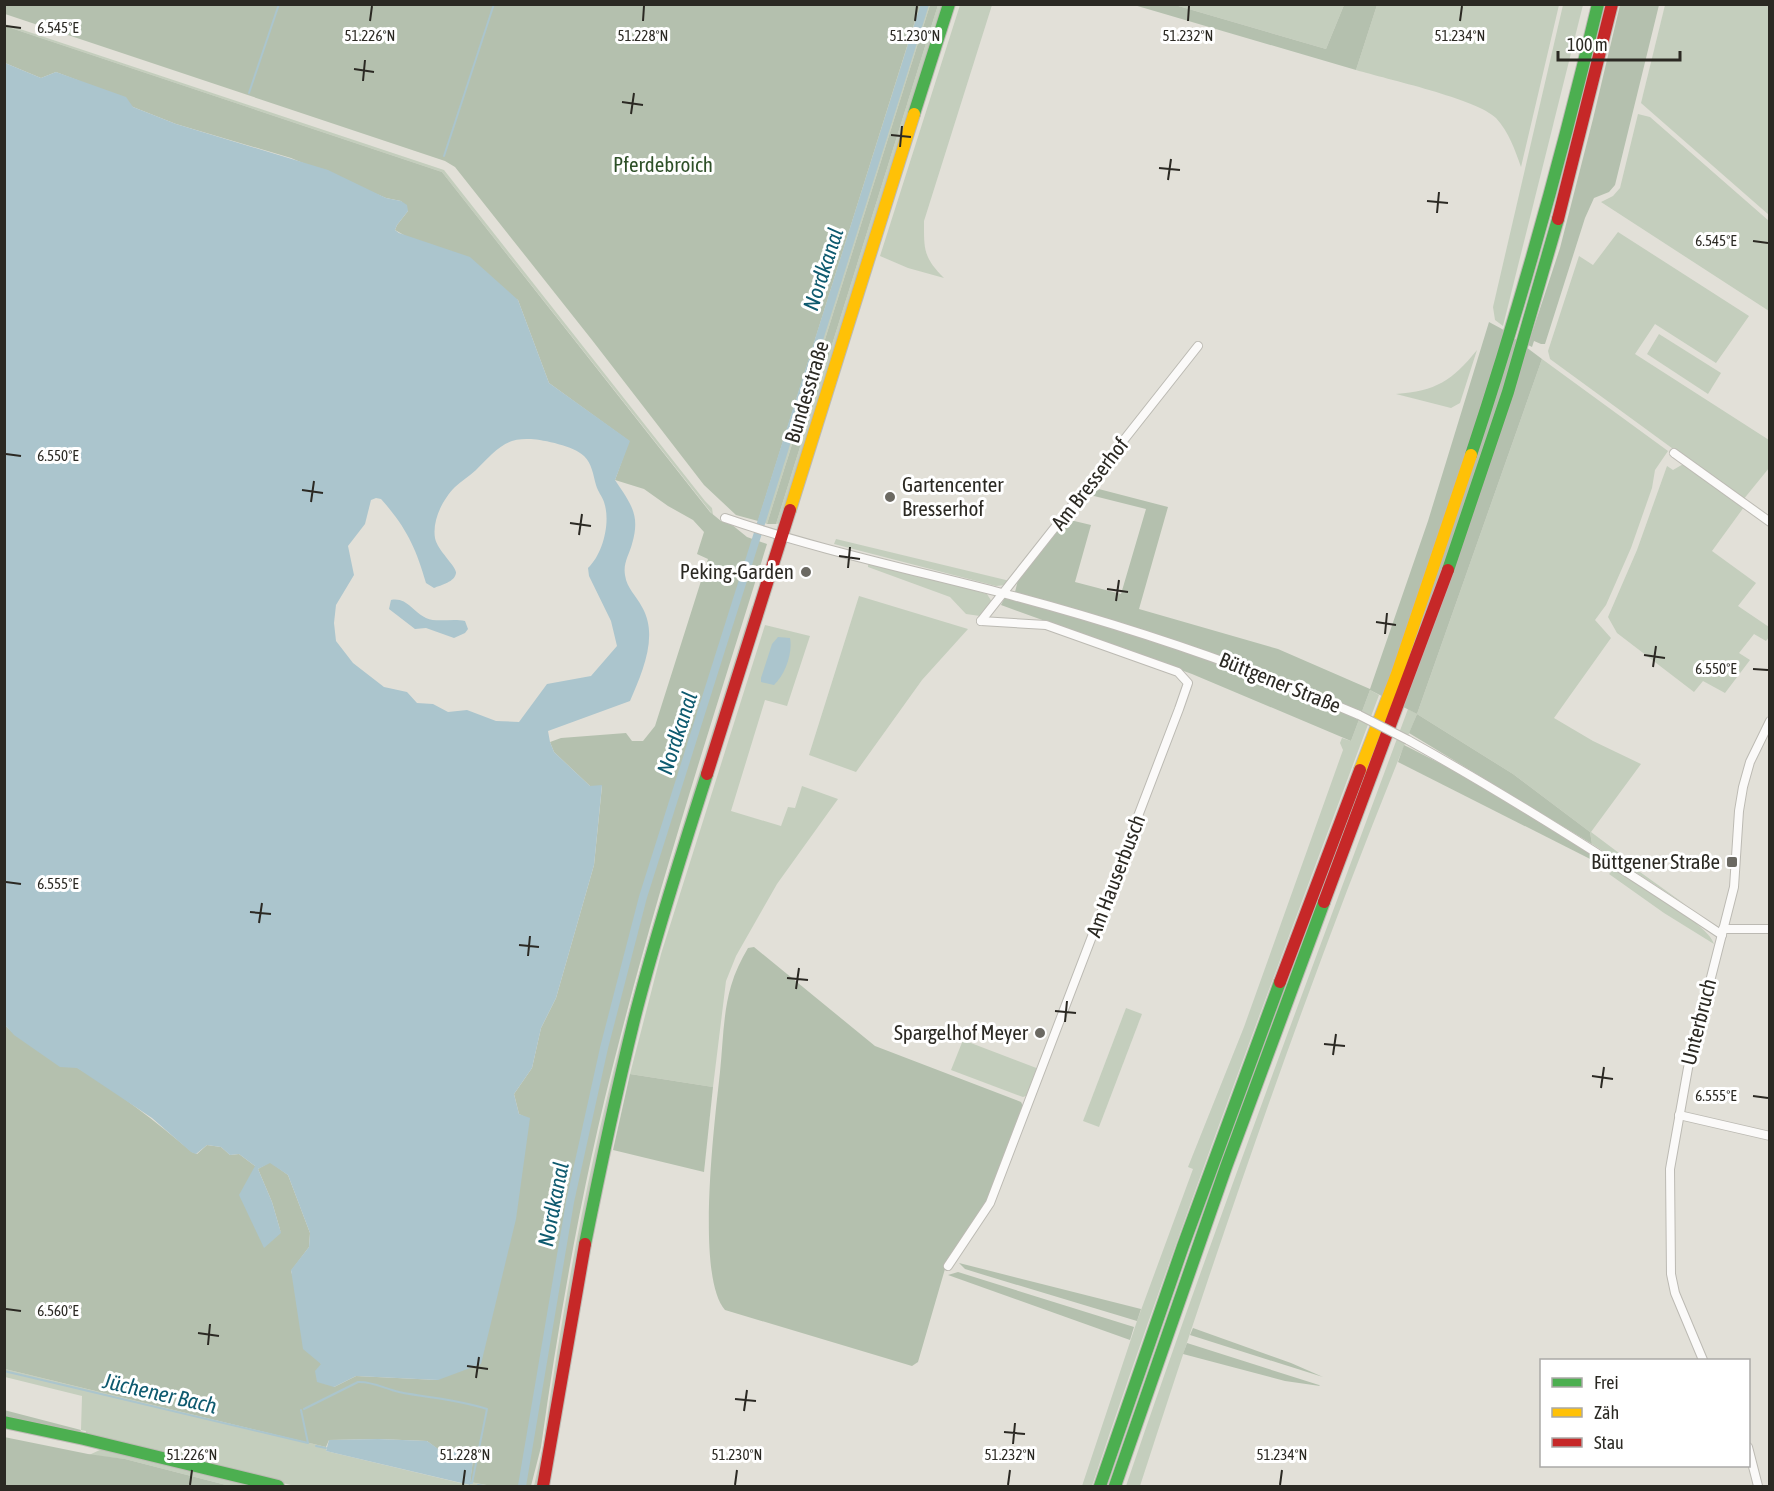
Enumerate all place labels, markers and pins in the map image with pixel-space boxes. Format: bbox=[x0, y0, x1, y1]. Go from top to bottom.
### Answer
place label: Gartencenter Bresserhof bbox=[902, 472, 1004, 520]
marker: Gartencenter Bresserhof bbox=[883, 490, 897, 504]
place label: Peking-Garden bbox=[680, 559, 794, 583]
marker: Peking-Garden bbox=[799, 565, 813, 579]
place label: Büttgener Straße bbox=[1591, 849, 1720, 873]
marker: Büttgener Straße bbox=[1725, 855, 1739, 869]
place label: Spargelhof Meyer bbox=[894, 1020, 1029, 1044]
marker: Spargelhof Meyer bbox=[1033, 1026, 1047, 1040]

